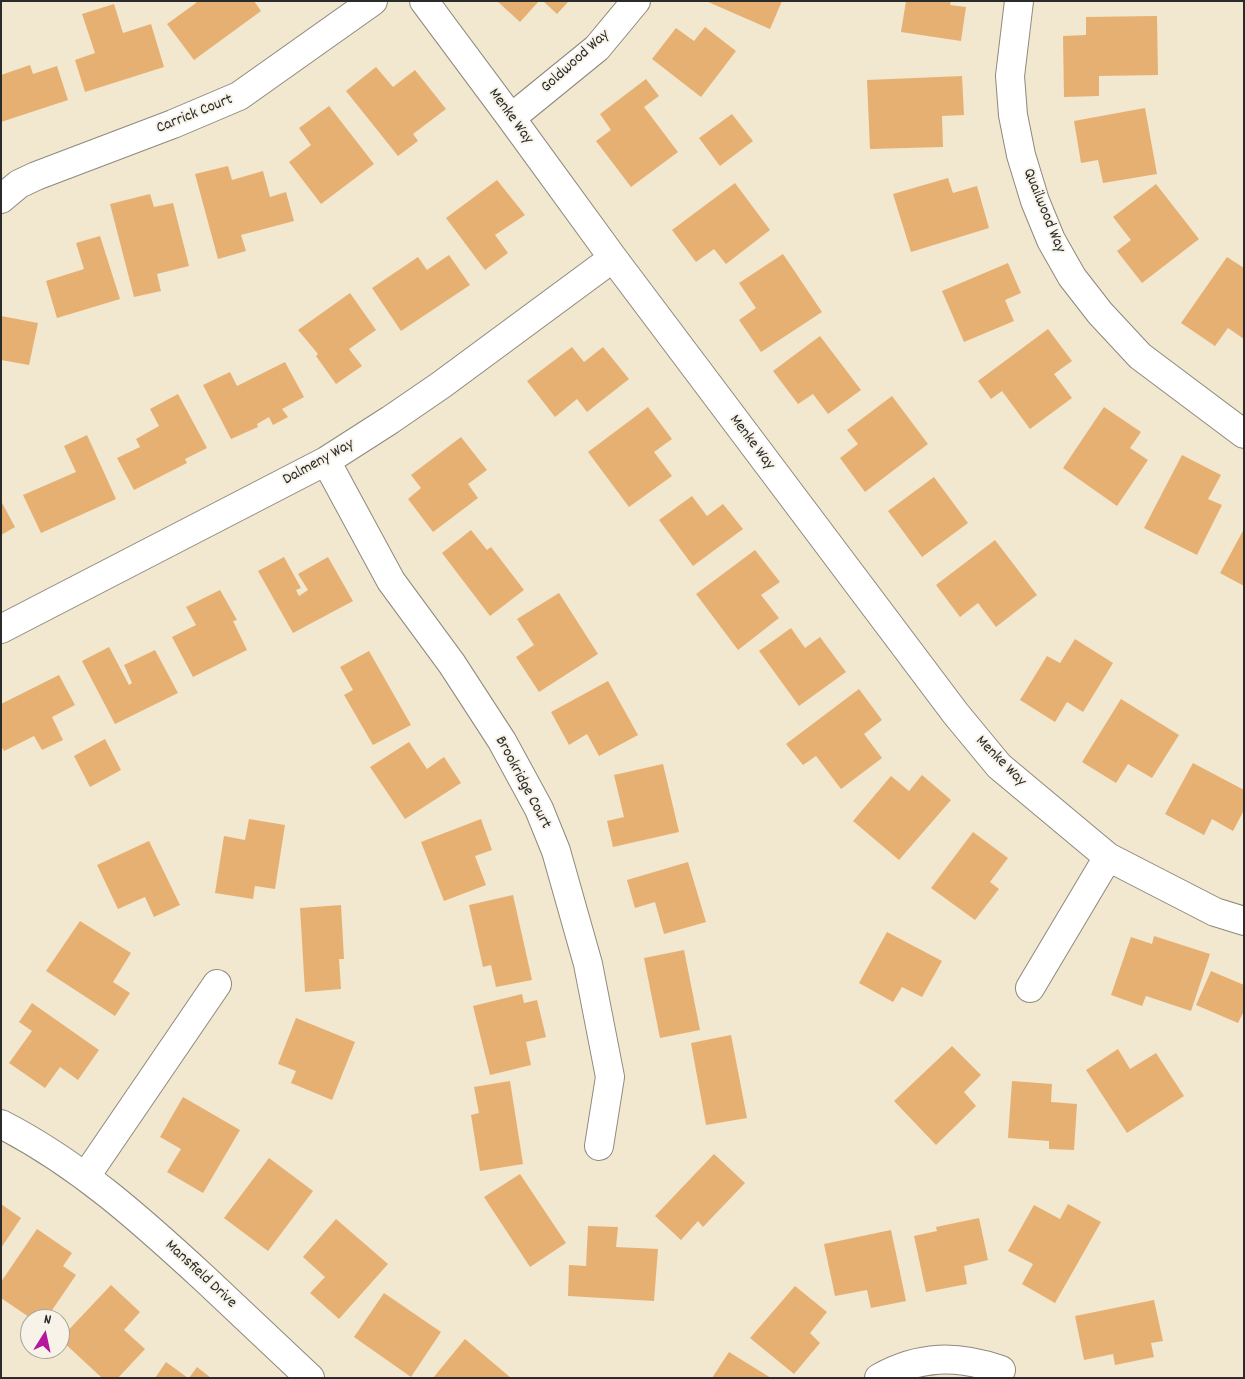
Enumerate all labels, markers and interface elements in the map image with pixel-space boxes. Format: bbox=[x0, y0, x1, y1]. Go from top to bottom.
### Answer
street label: Goldwood Way bbox=[538, 26, 614, 98]
street label: Menke Way bbox=[483, 85, 537, 149]
street label: Carrick Court bbox=[154, 91, 236, 139]
street label: Quailwood Way bbox=[1017, 166, 1069, 256]
street label: Menke Way bbox=[724, 412, 778, 474]
street label: Dalmeny Way bbox=[280, 436, 358, 490]
street label: Menke Way bbox=[970, 732, 1030, 792]
street label: Brookridge Court bbox=[490, 733, 554, 833]
street label: Mansfield Drive bbox=[160, 1237, 240, 1313]
north arrow bbox=[20, 1309, 70, 1359]
text: N bbox=[42, 1310, 53, 1331]

